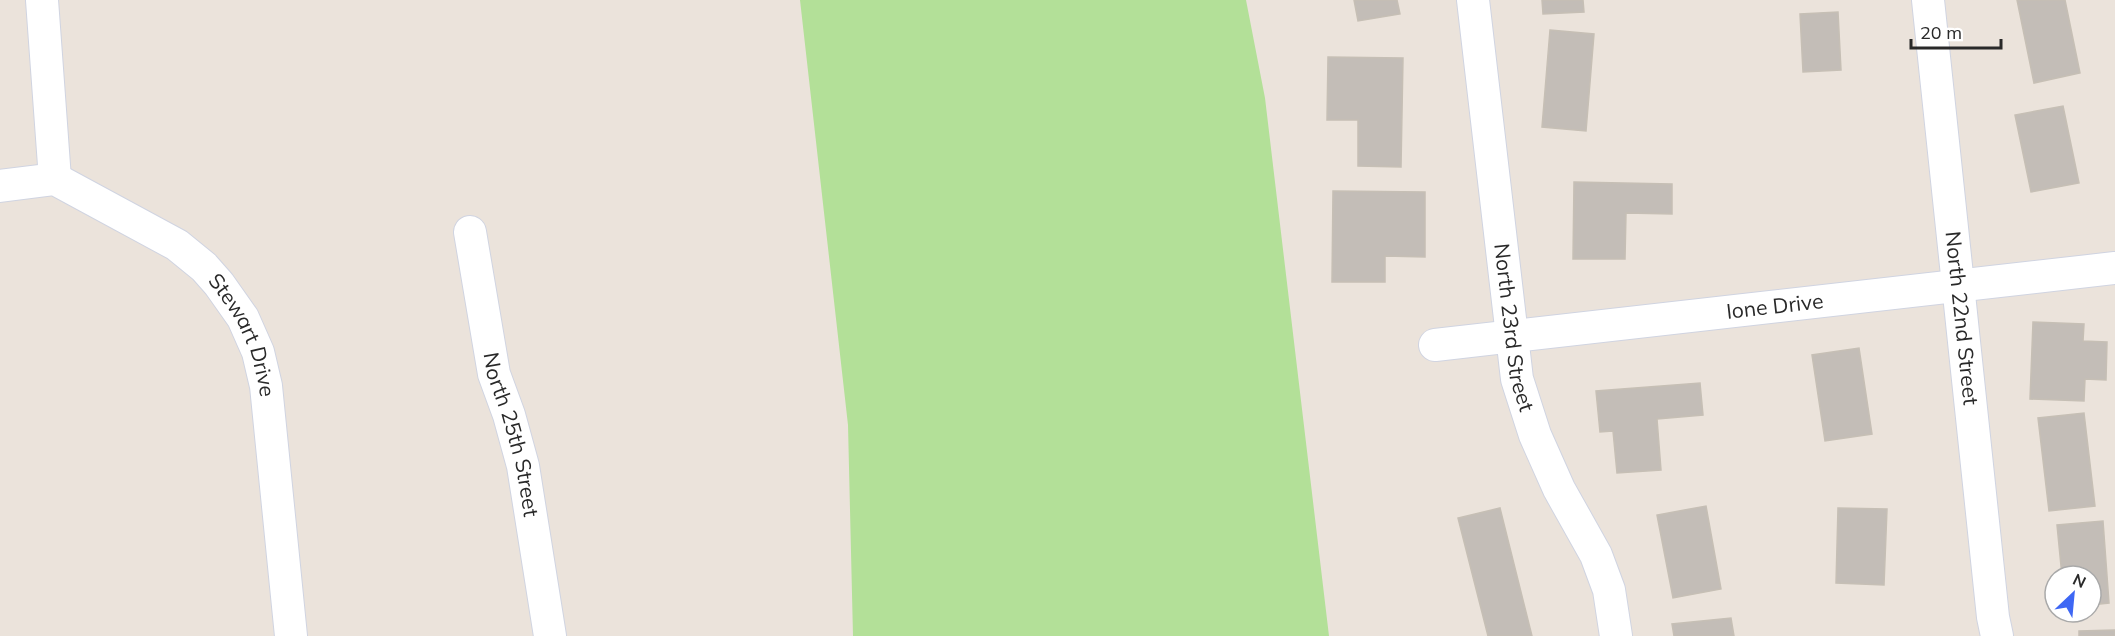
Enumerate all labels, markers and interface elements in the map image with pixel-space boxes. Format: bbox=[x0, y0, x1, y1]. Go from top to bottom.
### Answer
scale bar bbox=[1911, 12, 2001, 50]
text: 20 m bbox=[1920, 21, 1962, 44]
street label: North 22nd Street bbox=[1940, 230, 1985, 406]
street label: North 23rd Street bbox=[1489, 242, 1541, 415]
street label: Stewart Drive bbox=[204, 267, 281, 398]
street label: Ione Drive bbox=[1725, 287, 1825, 324]
street label: North 25th Street bbox=[479, 350, 545, 518]
north arrow bbox=[2043, 564, 2103, 624]
text: N bbox=[2070, 569, 2089, 592]

